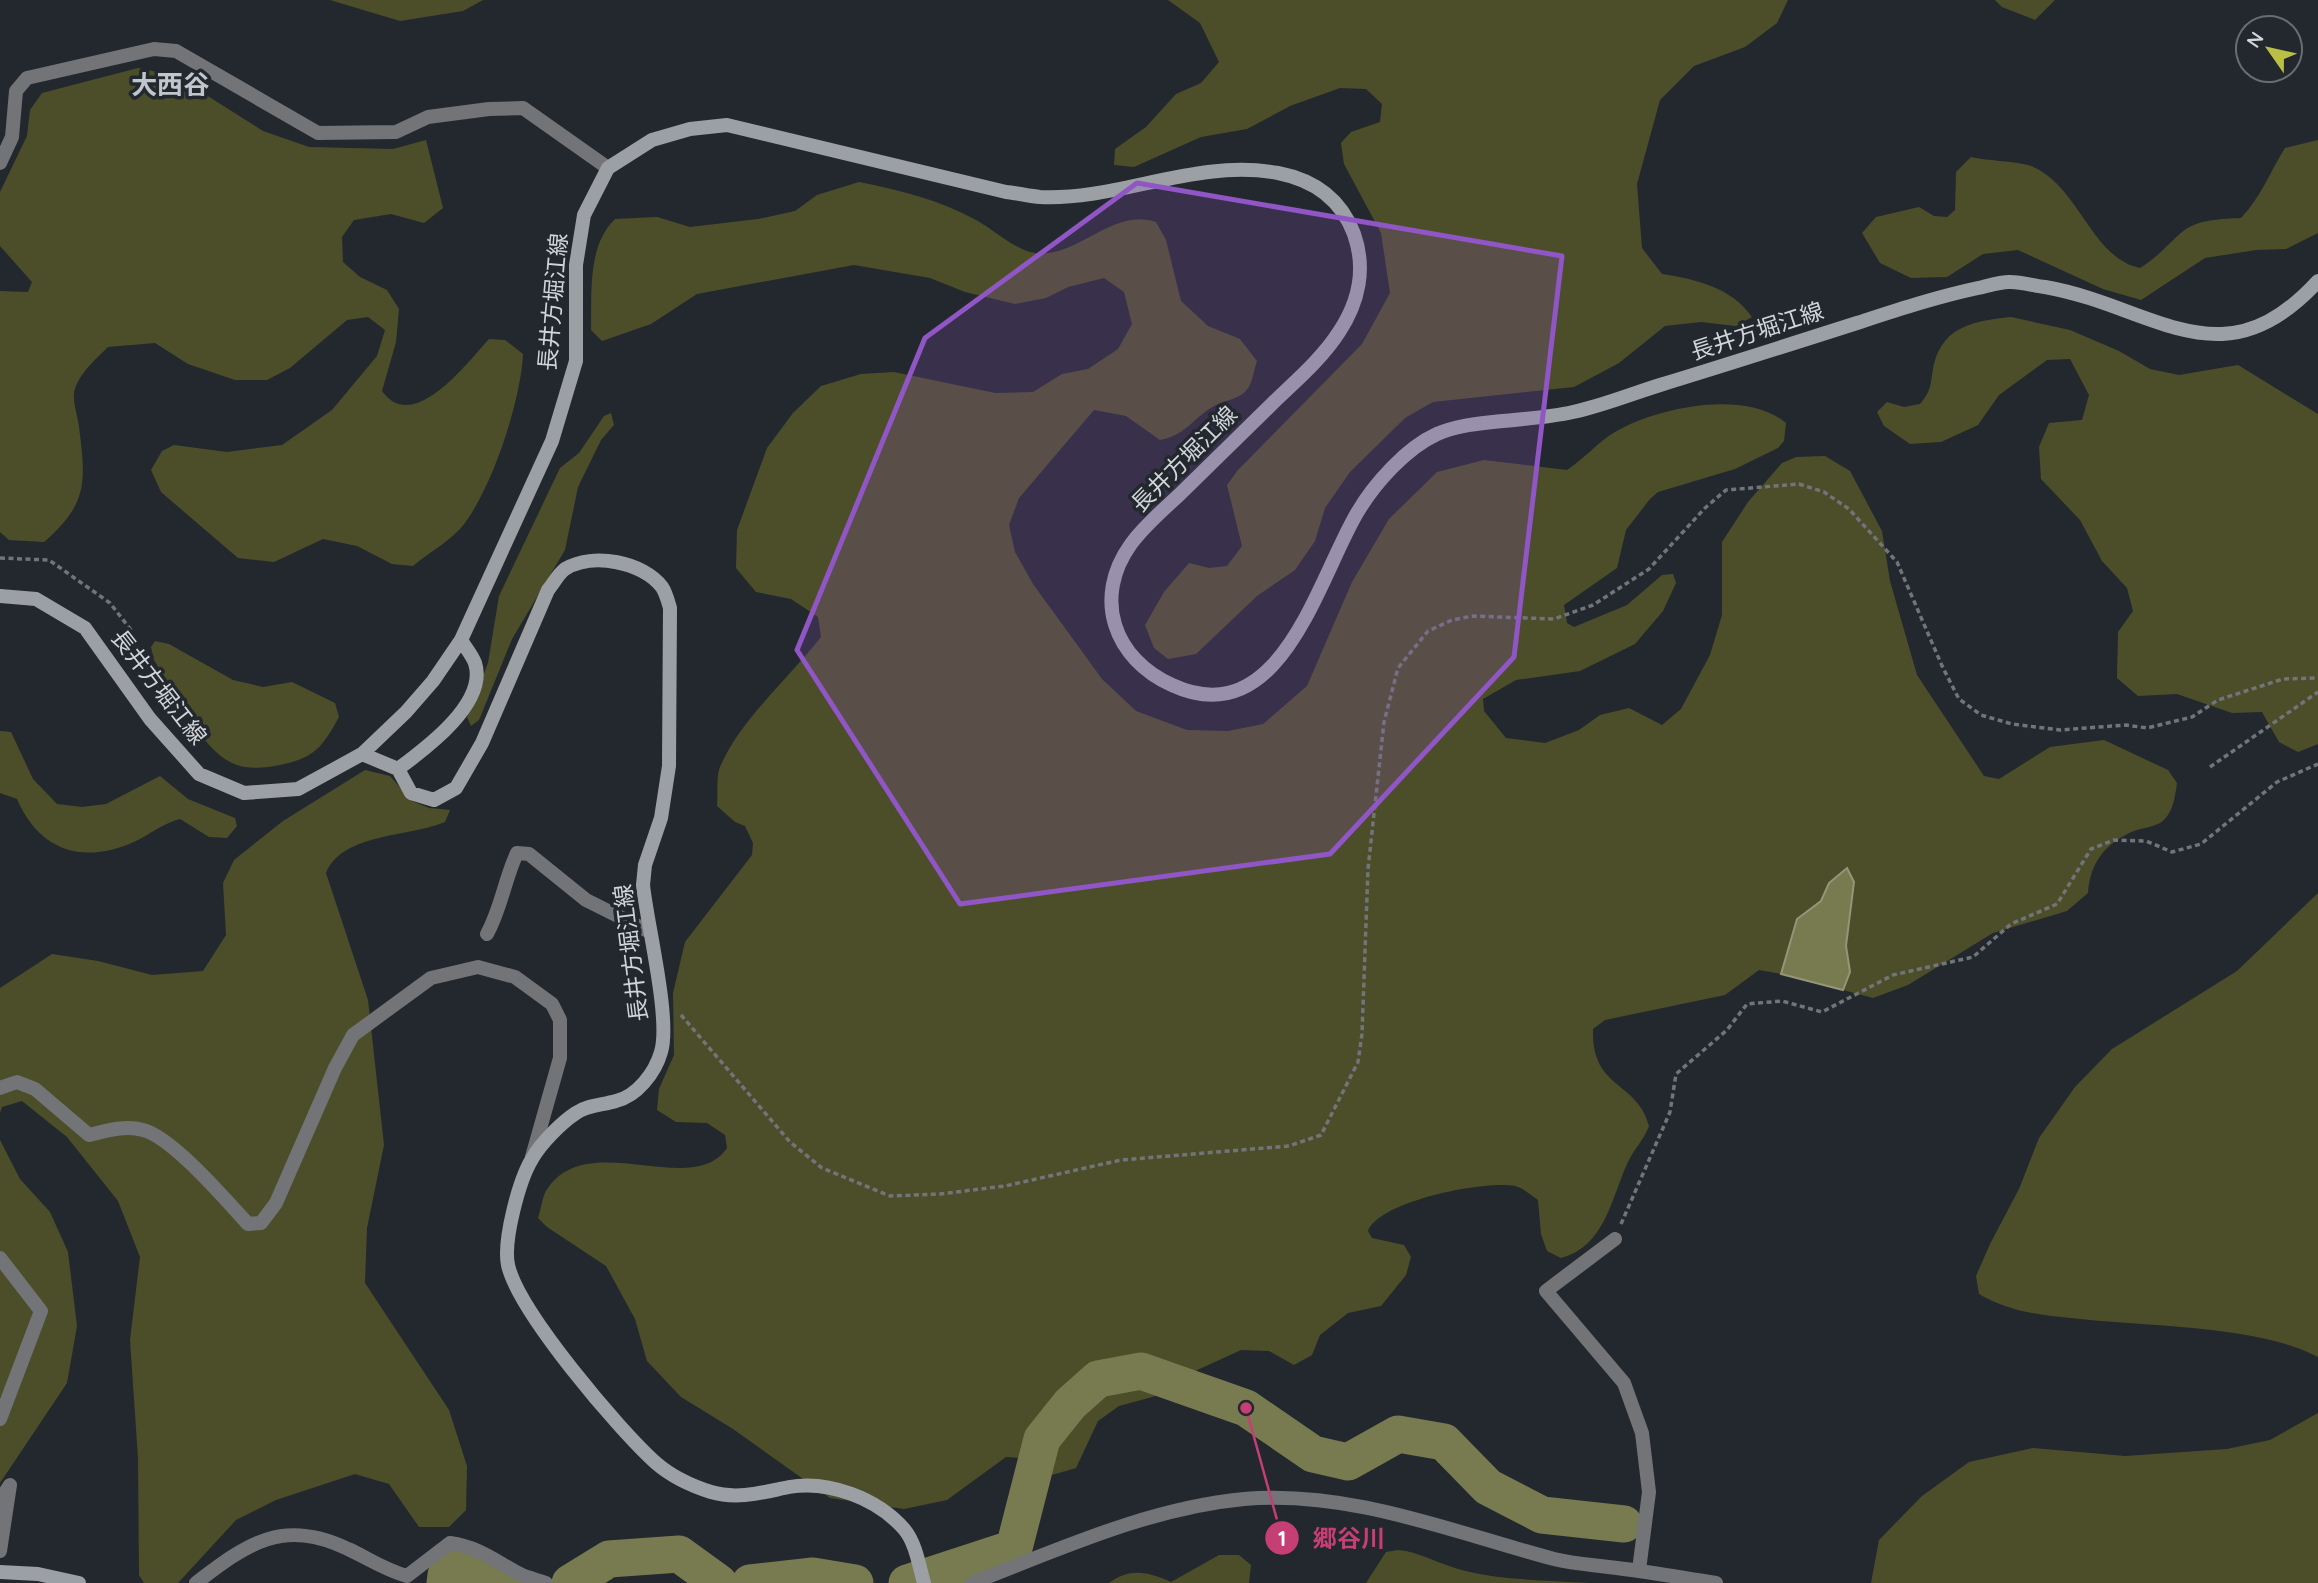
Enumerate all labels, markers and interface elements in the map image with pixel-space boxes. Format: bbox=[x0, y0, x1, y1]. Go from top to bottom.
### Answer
north arrow bbox=[2234, 14, 2304, 84]
text: N bbox=[2241, 27, 2269, 52]
district label: 大西谷 bbox=[131, 68, 209, 101]
street label: 長井方堀江線 bbox=[532, 232, 573, 372]
street label: 長井方堀江線 bbox=[1687, 295, 1827, 366]
street label: 長井方堀江線 bbox=[1125, 400, 1243, 518]
street label: 長井方堀江線 bbox=[105, 623, 213, 750]
street label: 長井方堀江線 bbox=[608, 883, 653, 1023]
callout: 郷谷川 bbox=[1264, 1516, 1399, 1561]
text: 郷谷川 bbox=[1313, 1523, 1385, 1553]
text: 1 bbox=[1278, 1525, 1286, 1551]

